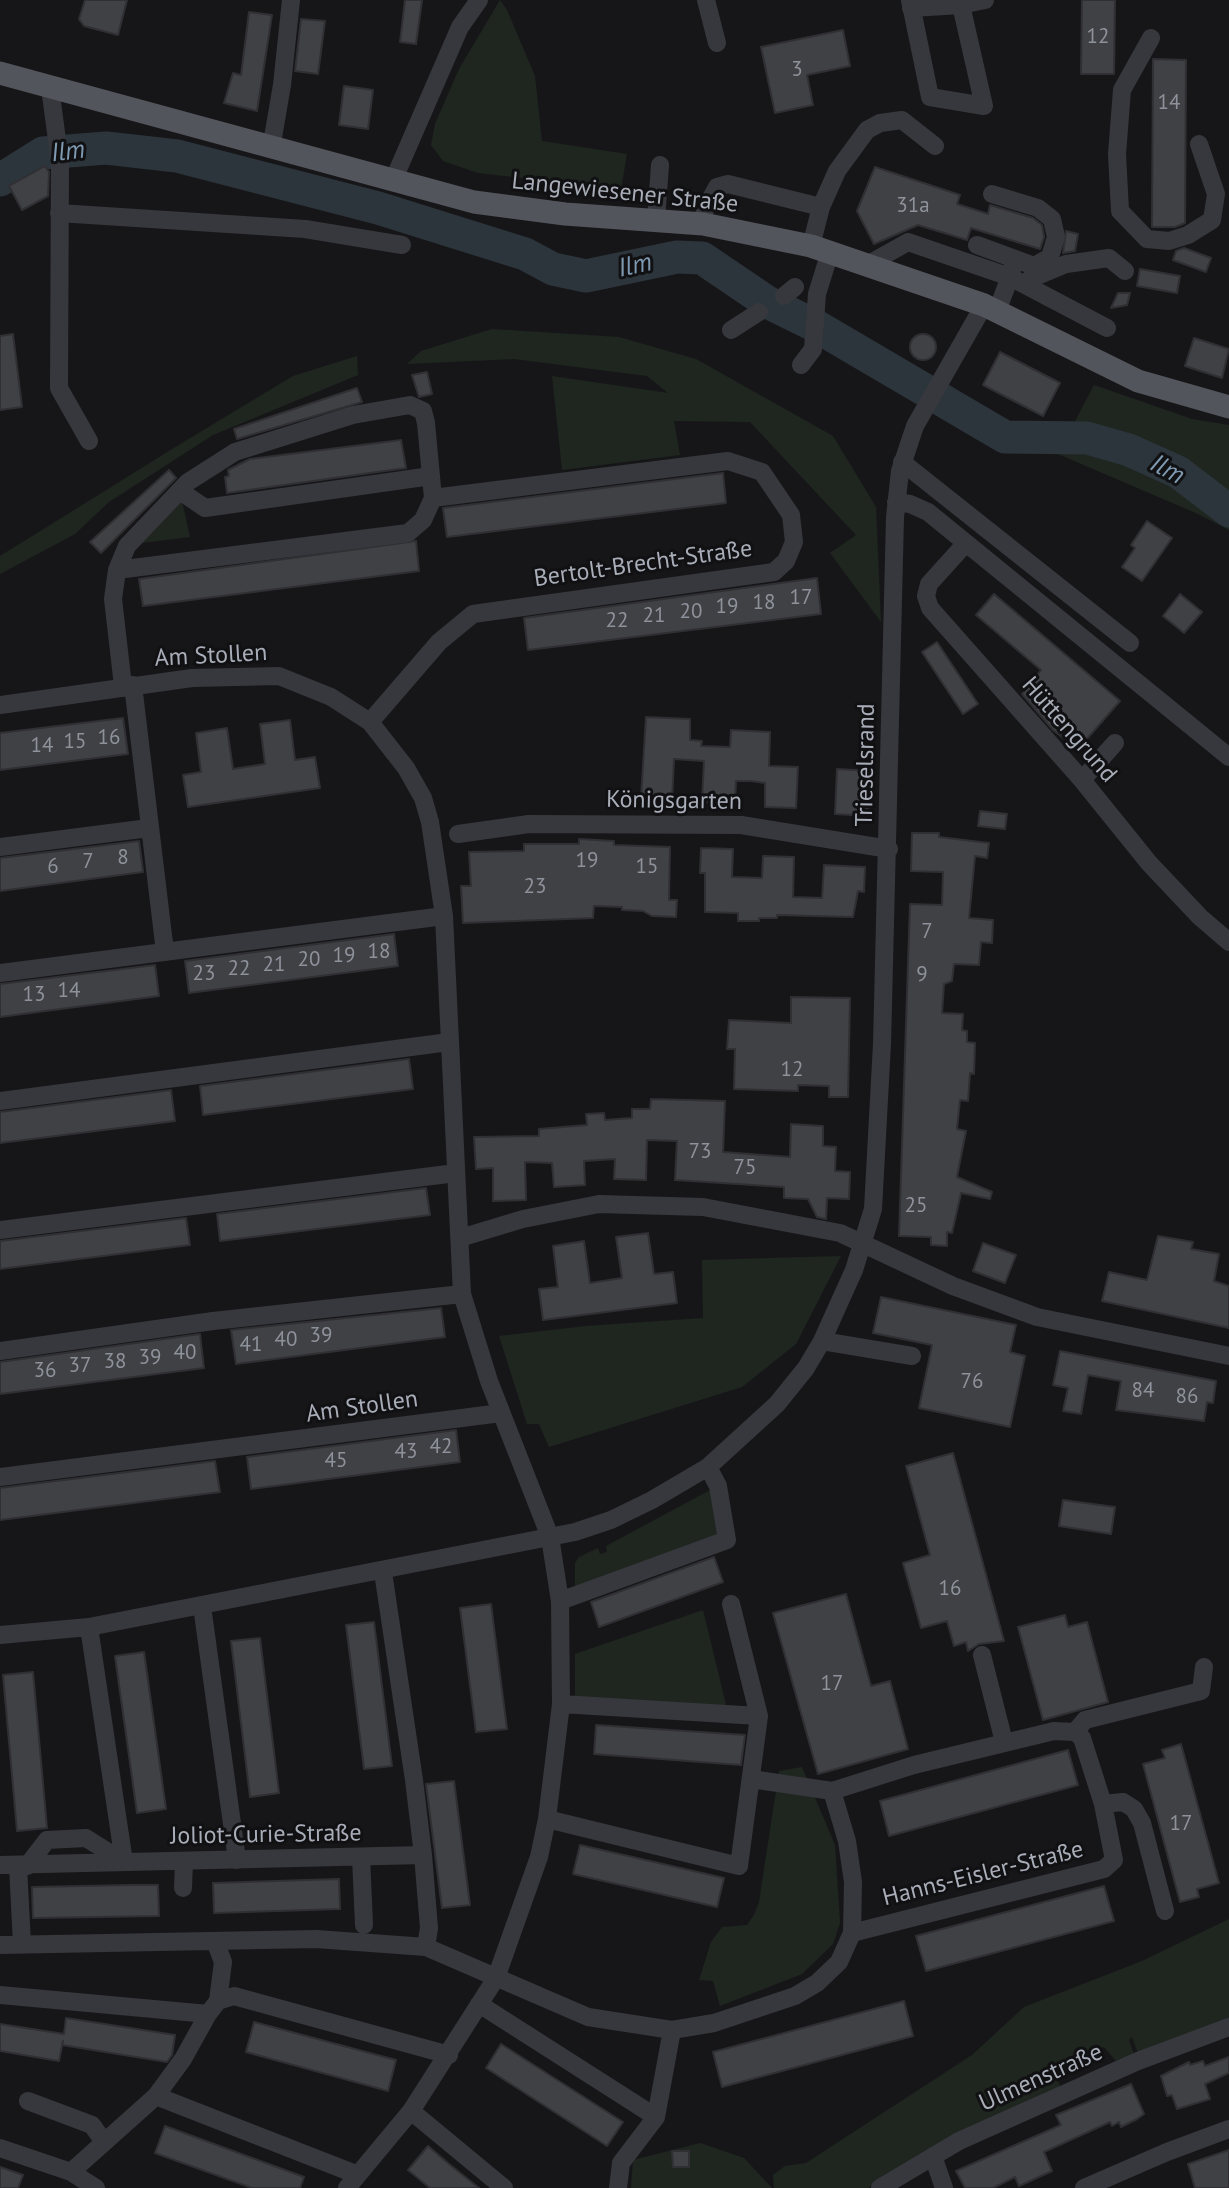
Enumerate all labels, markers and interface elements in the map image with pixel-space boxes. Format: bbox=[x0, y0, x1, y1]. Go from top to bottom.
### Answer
house number: 12 bbox=[1087, 24, 1109, 50]
house number: 3 bbox=[791, 57, 803, 83]
house number: 14 bbox=[1158, 90, 1180, 116]
water label: Ilm bbox=[49, 134, 87, 170]
street label: Langewiesener Straße bbox=[510, 167, 740, 219]
house number: 31a bbox=[896, 193, 930, 219]
water label: Ilm bbox=[615, 247, 655, 285]
water label: Ilm bbox=[1145, 448, 1189, 492]
street label: Bertolt-Brecht-Straße bbox=[532, 534, 754, 594]
house number: 17 bbox=[790, 585, 812, 611]
house number: 18 bbox=[753, 590, 775, 616]
house number: 19 bbox=[716, 594, 738, 620]
house number: 20 bbox=[680, 599, 702, 625]
house number: 21 bbox=[643, 603, 665, 629]
house number: 22 bbox=[606, 608, 628, 634]
street label: Am Stollen bbox=[154, 639, 268, 673]
street label: Hüttengrund bbox=[1015, 671, 1123, 789]
street label: Trieselsrand bbox=[851, 703, 881, 827]
house number: 16 bbox=[98, 725, 120, 751]
house number: 15 bbox=[64, 729, 86, 755]
house number: 14 bbox=[31, 733, 53, 759]
street label: Königsgarten bbox=[606, 785, 742, 817]
house number: 8 bbox=[117, 845, 129, 871]
house number: 19 bbox=[576, 848, 598, 874]
house number: 7 bbox=[82, 849, 94, 875]
house number: 6 bbox=[47, 854, 59, 880]
house number: 15 bbox=[636, 854, 658, 880]
house number: 23 bbox=[524, 874, 546, 900]
house number: 7 bbox=[921, 919, 933, 945]
house number: 18 bbox=[368, 939, 390, 965]
house number: 19 bbox=[333, 943, 355, 969]
house number: 20 bbox=[298, 947, 320, 973]
house number: 21 bbox=[263, 952, 285, 978]
house number: 22 bbox=[228, 956, 250, 982]
house number: 23 bbox=[193, 961, 215, 987]
house number: 9 bbox=[916, 962, 928, 988]
house number: 14 bbox=[58, 978, 80, 1004]
house number: 13 bbox=[23, 982, 45, 1008]
house number: 12 bbox=[781, 1057, 803, 1083]
house number: 73 bbox=[689, 1139, 711, 1165]
house number: 75 bbox=[734, 1155, 756, 1181]
house number: 25 bbox=[905, 1193, 927, 1219]
house number: 39 bbox=[310, 1323, 332, 1349]
house number: 40 bbox=[275, 1327, 297, 1353]
house number: 41 bbox=[240, 1332, 262, 1358]
house number: 40 bbox=[174, 1340, 196, 1366]
house number: 39 bbox=[139, 1345, 161, 1371]
house number: 38 bbox=[104, 1349, 126, 1375]
house number: 37 bbox=[69, 1353, 91, 1379]
house number: 36 bbox=[34, 1358, 56, 1384]
house number: 76 bbox=[961, 1369, 983, 1395]
house number: 84 bbox=[1132, 1378, 1154, 1404]
house number: 86 bbox=[1176, 1384, 1198, 1410]
street label: Am Stollen bbox=[304, 1385, 420, 1429]
house number: 42 bbox=[430, 1434, 452, 1460]
house number: 43 bbox=[395, 1439, 417, 1465]
house number: 45 bbox=[325, 1448, 347, 1474]
house number: 16 bbox=[939, 1576, 961, 1602]
house number: 17 bbox=[821, 1671, 843, 1697]
house number: 17 bbox=[1170, 1811, 1192, 1837]
street label: Joliot-Curie-Straße bbox=[170, 1819, 362, 1851]
street label: Hanns-Eisler-Straße bbox=[880, 1835, 1086, 1913]
street label: Ulmenstraße bbox=[975, 2038, 1107, 2118]

